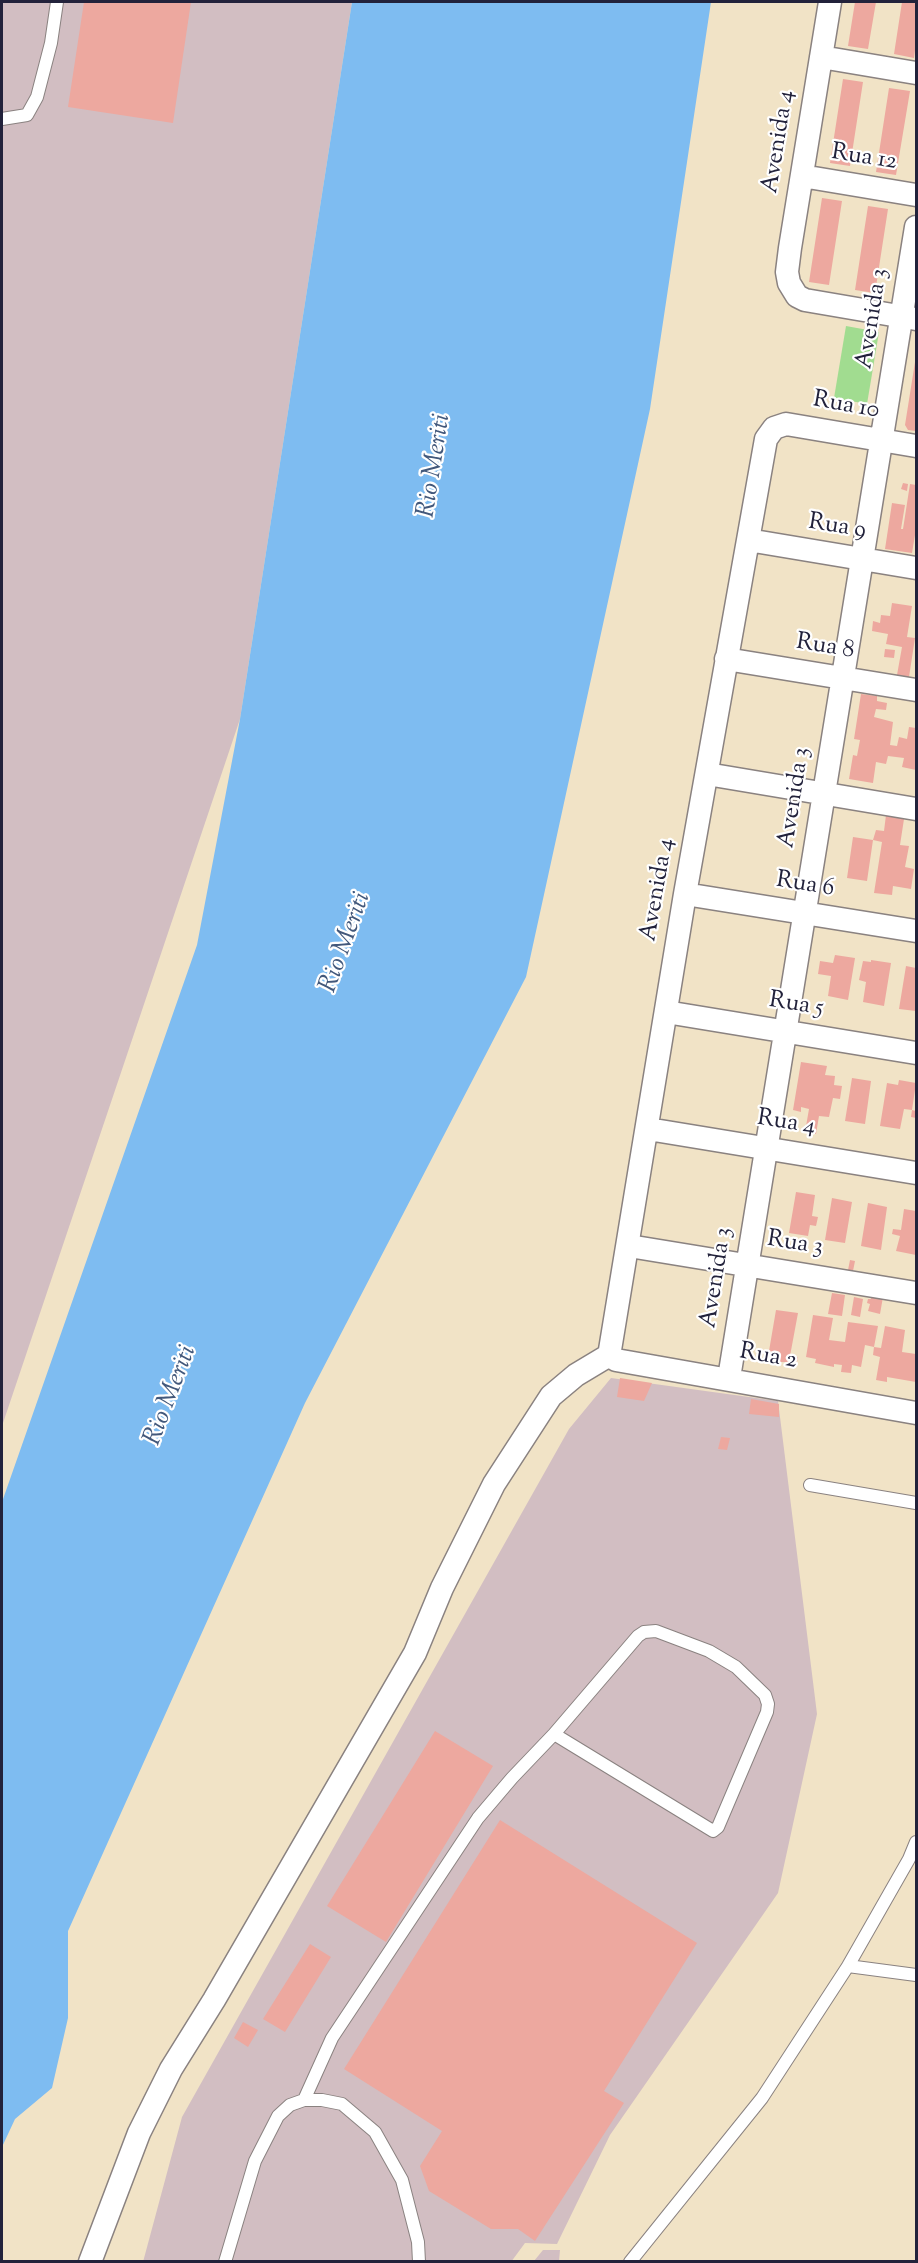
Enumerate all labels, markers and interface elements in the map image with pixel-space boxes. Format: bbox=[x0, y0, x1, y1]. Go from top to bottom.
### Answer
street label: Avenida 4 bbox=[758, 88, 802, 196]
street label: Rua 12 bbox=[829, 140, 899, 178]
street label: Avenida 3 bbox=[852, 267, 896, 371]
street label: Rua 10 bbox=[810, 387, 882, 427]
water label: Rio Meriti bbox=[412, 412, 460, 520]
street label: Rua 9 bbox=[806, 509, 868, 547]
street label: Rua 8 bbox=[794, 629, 856, 667]
street label: Avenida 3 bbox=[774, 746, 818, 850]
street label: Avenida 4 bbox=[636, 836, 682, 944]
street label: Rua 6 bbox=[774, 867, 836, 905]
water label: Rio Meriti bbox=[315, 889, 379, 997]
street label: Rua 5 bbox=[767, 987, 825, 1025]
street label: Rua 4 bbox=[755, 1105, 817, 1143]
street label: Avenida 3 bbox=[696, 1226, 740, 1330]
street label: Rua 3 bbox=[765, 1226, 825, 1264]
street label: Rua 2 bbox=[737, 1339, 799, 1377]
water label: Rio Meriti bbox=[139, 1342, 205, 1450]

